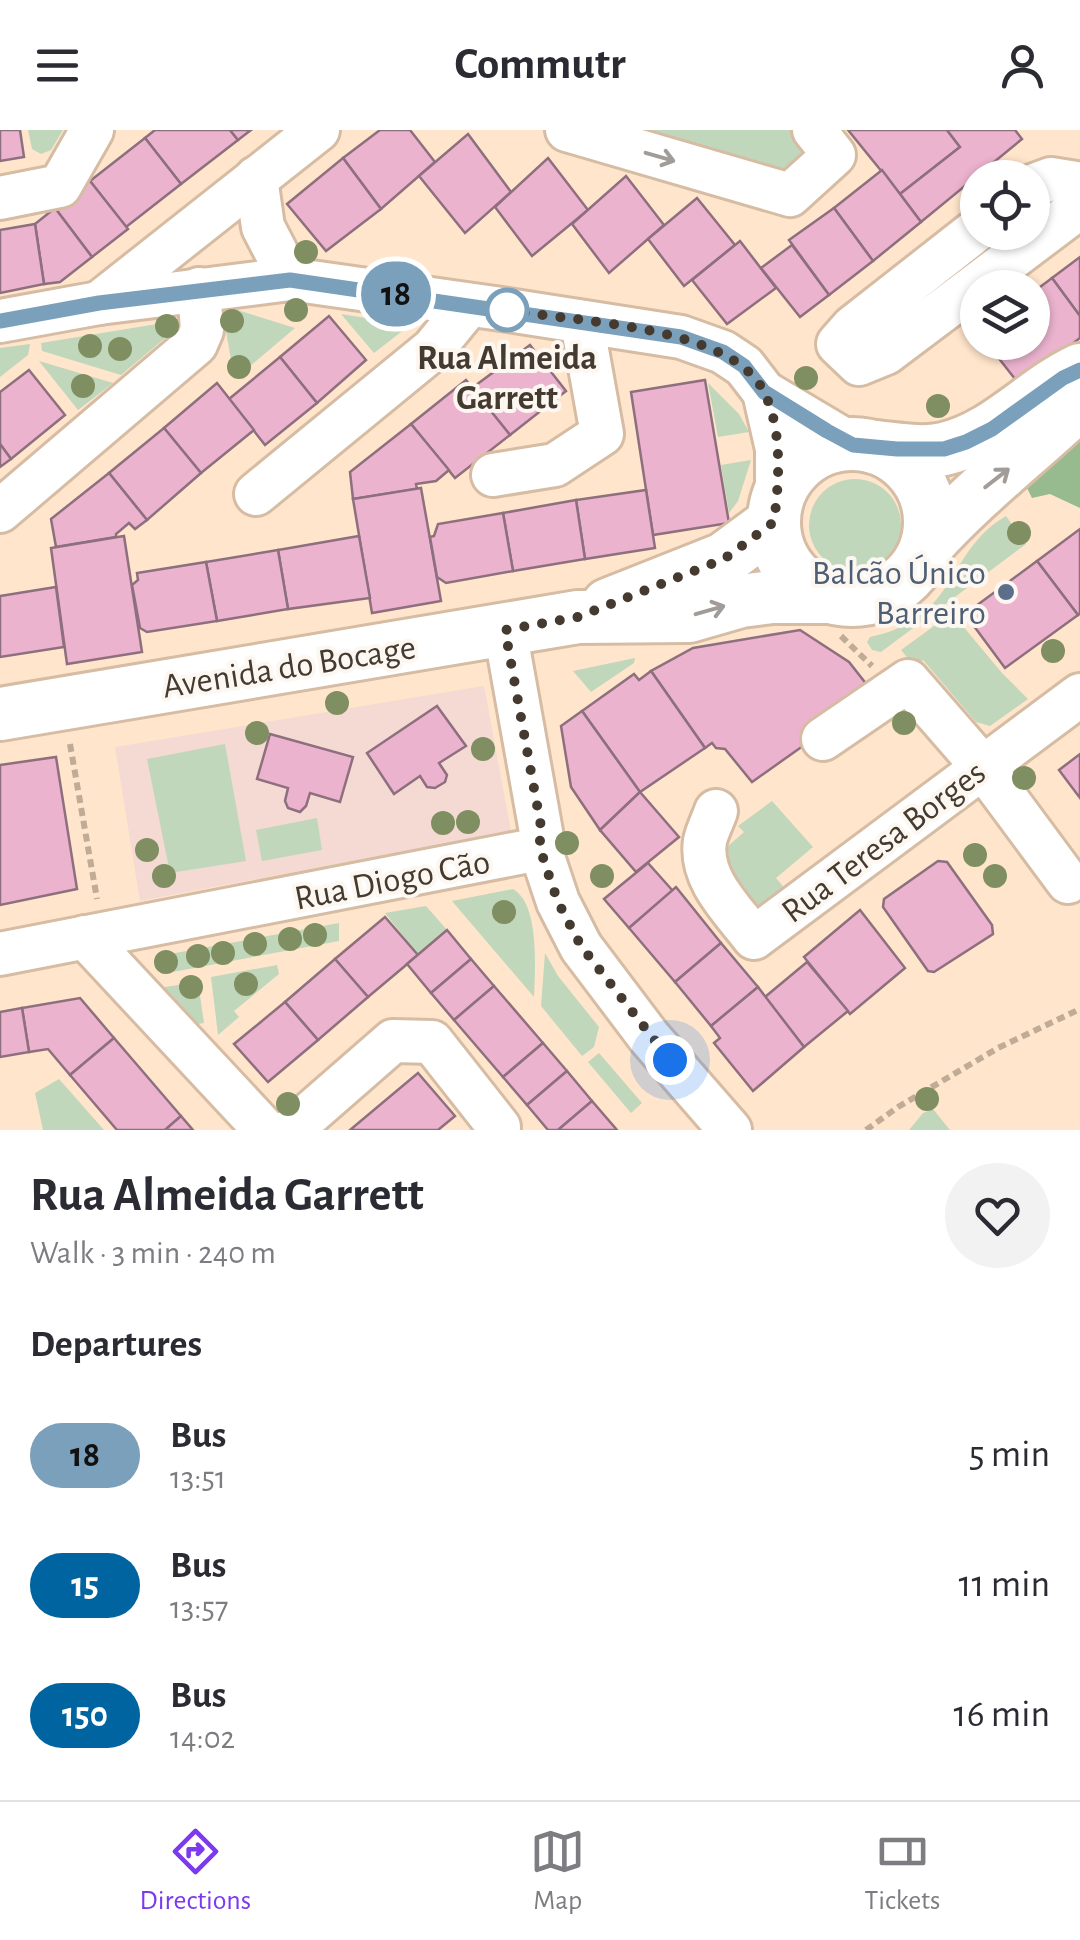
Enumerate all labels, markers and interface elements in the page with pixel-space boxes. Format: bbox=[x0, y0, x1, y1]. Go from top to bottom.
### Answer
icon: menu bbox=[30, 38, 85, 93]
icon: person bbox=[995, 38, 1050, 93]
text: Commutr bbox=[454, 42, 626, 87]
one-way arrow bbox=[644, 149, 676, 167]
map controls bbox=[960, 160, 1050, 360]
button: locate bbox=[960, 160, 1050, 250]
line badge: 18 bbox=[351, 262, 441, 326]
button: layers bbox=[960, 270, 1050, 360]
text: 18 bbox=[381, 277, 411, 312]
marker: Rua Almeida Garrett bbox=[486, 289, 528, 331]
place label: Rua Almeida Garrett bbox=[417, 341, 597, 416]
one-way arrow bbox=[983, 467, 1010, 488]
place label: Balcão Único Barreiro bbox=[812, 554, 986, 631]
marker: Balcão Único Barreiro bbox=[995, 581, 1017, 603]
one-way arrow bbox=[694, 600, 725, 618]
street label: Avenida do Bocage bbox=[160, 630, 418, 705]
street label: Rua Teresa Borges bbox=[776, 755, 992, 930]
street label: Rua Diogo Cão bbox=[292, 844, 493, 917]
your location bbox=[645, 1035, 695, 1085]
button: heart bbox=[945, 1163, 1050, 1268]
text: Rua Almeida Garrett bbox=[30, 1172, 424, 1220]
text: Walk · 3 min · 240 m bbox=[30, 1237, 276, 1269]
text: Departures bbox=[30, 1326, 202, 1364]
text: Bus bbox=[170, 1417, 226, 1455]
text: 5 min bbox=[969, 1436, 1050, 1474]
text: 18 bbox=[70, 1438, 100, 1473]
text: 13:51 bbox=[170, 1462, 226, 1494]
text: Bus bbox=[170, 1547, 226, 1585]
text: 11 min bbox=[958, 1566, 1050, 1604]
text: 15 bbox=[71, 1568, 99, 1603]
text: 13:57 bbox=[170, 1592, 228, 1624]
text: Bus bbox=[170, 1677, 226, 1715]
text: 16 min bbox=[954, 1696, 1050, 1734]
text: 150 bbox=[62, 1698, 108, 1733]
text: 14:02 bbox=[170, 1722, 235, 1754]
tab: Directions bbox=[140, 1824, 251, 1918]
tab: Map bbox=[530, 1824, 585, 1918]
tab: Tickets bbox=[865, 1824, 940, 1918]

